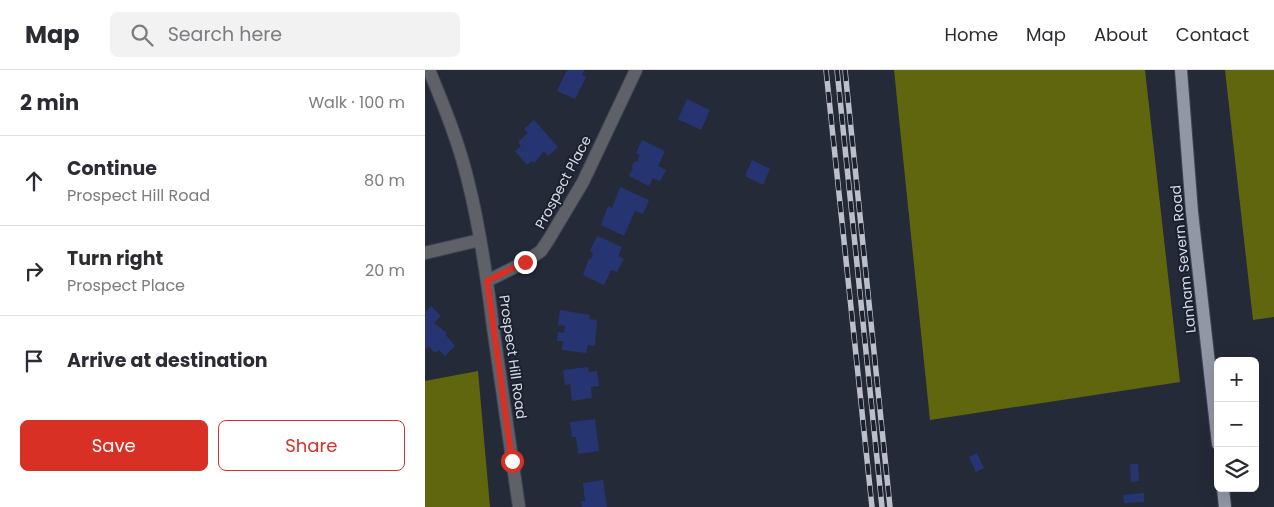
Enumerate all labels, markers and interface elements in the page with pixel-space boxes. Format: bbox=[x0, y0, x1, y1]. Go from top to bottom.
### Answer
search box bbox=[110, 12, 460, 57]
text: Map bbox=[25, 18, 80, 51]
icon: search bbox=[128, 21, 156, 49]
text: Search here bbox=[168, 21, 282, 48]
text: Home bbox=[944, 22, 998, 47]
text: Map bbox=[1026, 22, 1066, 47]
text: About bbox=[1094, 22, 1148, 47]
text: Contact bbox=[1176, 22, 1249, 47]
text: 2 min bbox=[20, 88, 79, 117]
text: Walk · 100 m bbox=[308, 91, 405, 114]
street label: Prospect Place bbox=[530, 131, 596, 232]
text: Continue bbox=[67, 155, 157, 182]
icon: ahead bbox=[20, 167, 48, 195]
text: 80 m bbox=[364, 169, 405, 192]
text: Prospect Hill Road bbox=[67, 184, 210, 207]
street label: Lanham Severn Road bbox=[1165, 184, 1201, 334]
text: Turn right bbox=[67, 245, 163, 272]
route end bbox=[514, 251, 537, 274]
icon: right bbox=[20, 257, 48, 285]
text: 20 m bbox=[365, 259, 405, 282]
text: Prospect Place bbox=[67, 274, 185, 297]
street label: Prospect Hill Road bbox=[494, 294, 532, 420]
icon: arrive bbox=[20, 347, 48, 375]
text: Arrive at destination bbox=[67, 347, 268, 374]
map controls bbox=[1214, 357, 1259, 492]
button: + bbox=[1214, 357, 1259, 402]
button: − bbox=[1214, 402, 1259, 447]
button: Save bbox=[20, 420, 208, 471]
button: Share bbox=[218, 420, 405, 471]
button: layers bbox=[1214, 447, 1259, 492]
route start bbox=[501, 450, 524, 473]

